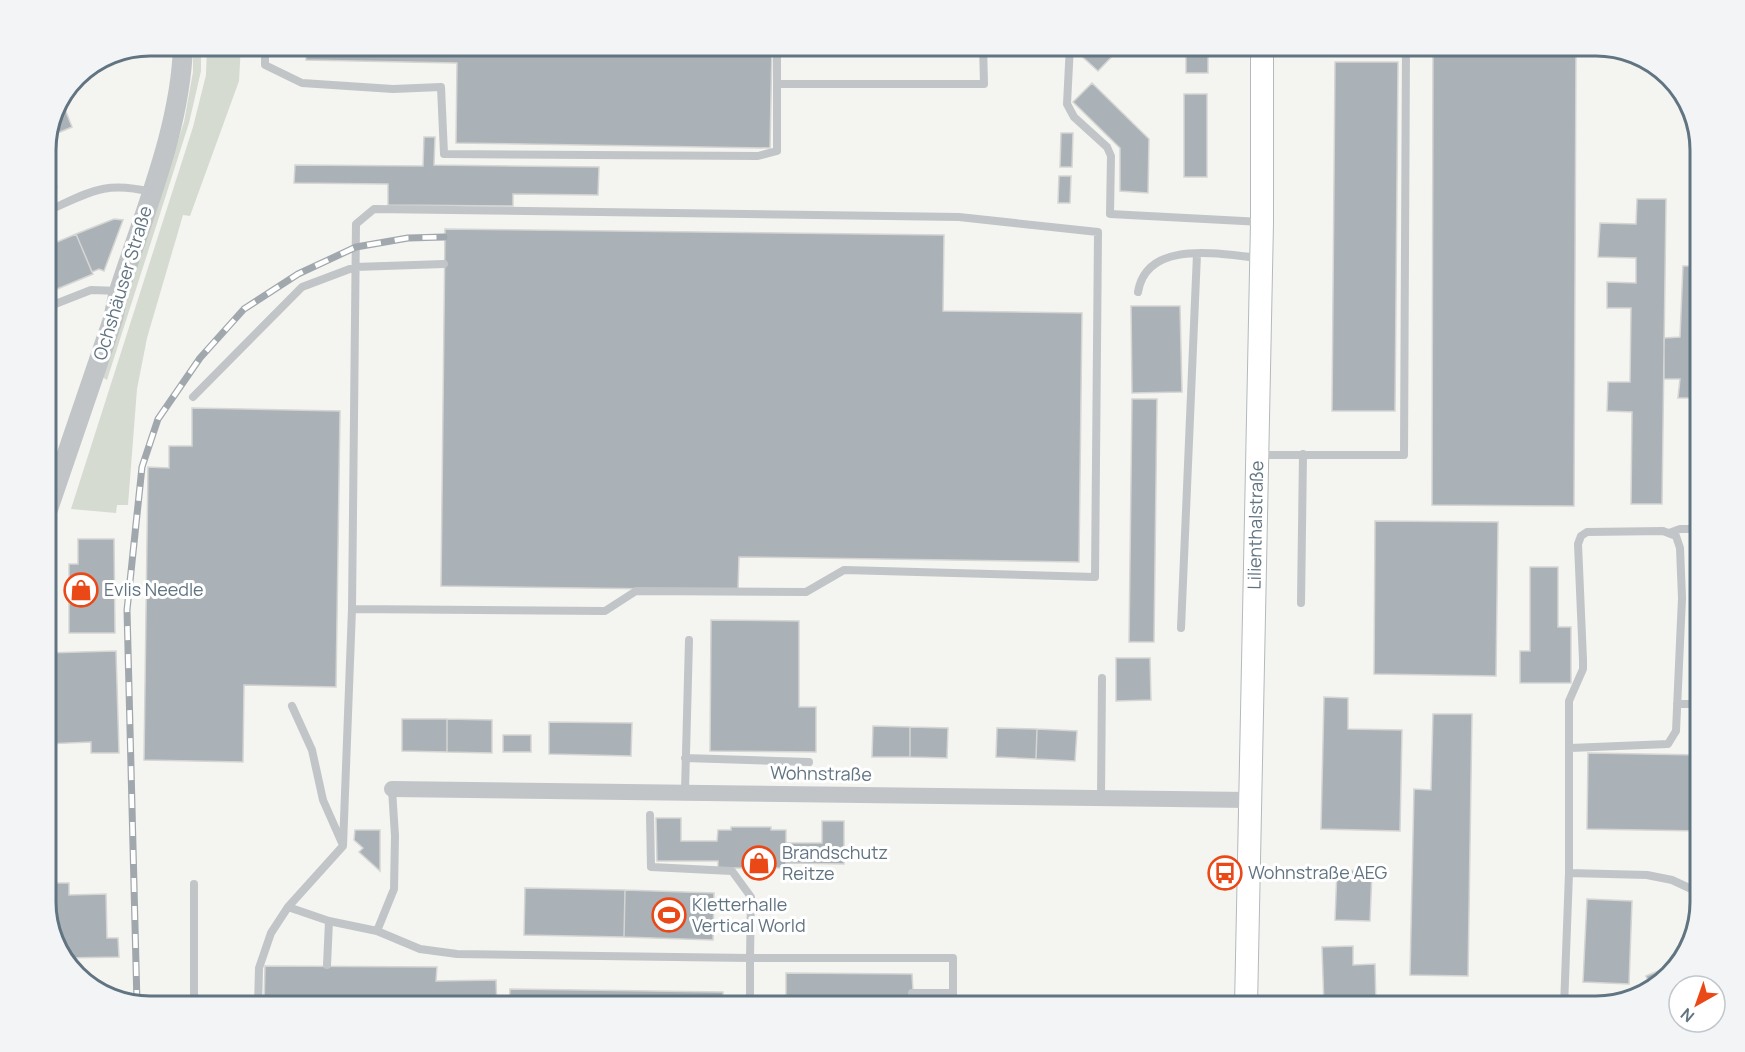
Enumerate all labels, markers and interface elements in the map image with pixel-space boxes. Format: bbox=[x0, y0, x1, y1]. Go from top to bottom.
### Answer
street label: Ochshäuser Straße bbox=[87, 203, 157, 363]
street label: Lilienthalstraße bbox=[1242, 460, 1268, 590]
shop icon: Evlis Needle bbox=[63, 572, 99, 608]
place label: Evlis Needle bbox=[104, 577, 204, 601]
street label: Wohnstraße bbox=[770, 760, 872, 786]
place label: Brandschutz Reitze bbox=[782, 840, 888, 885]
shop icon: Brandschutz Reitze bbox=[741, 845, 777, 881]
bus stop icon: Wohnstraße AEG bbox=[1207, 855, 1243, 891]
place label: Wohnstraße AEG bbox=[1248, 860, 1388, 884]
place label: Kletterhalle Vertical World bbox=[692, 892, 806, 937]
sports icon: Kletterhalle Vertical World bbox=[651, 897, 687, 933]
north arrow bbox=[1667, 974, 1727, 1034]
text: N bbox=[1676, 1003, 1699, 1028]

